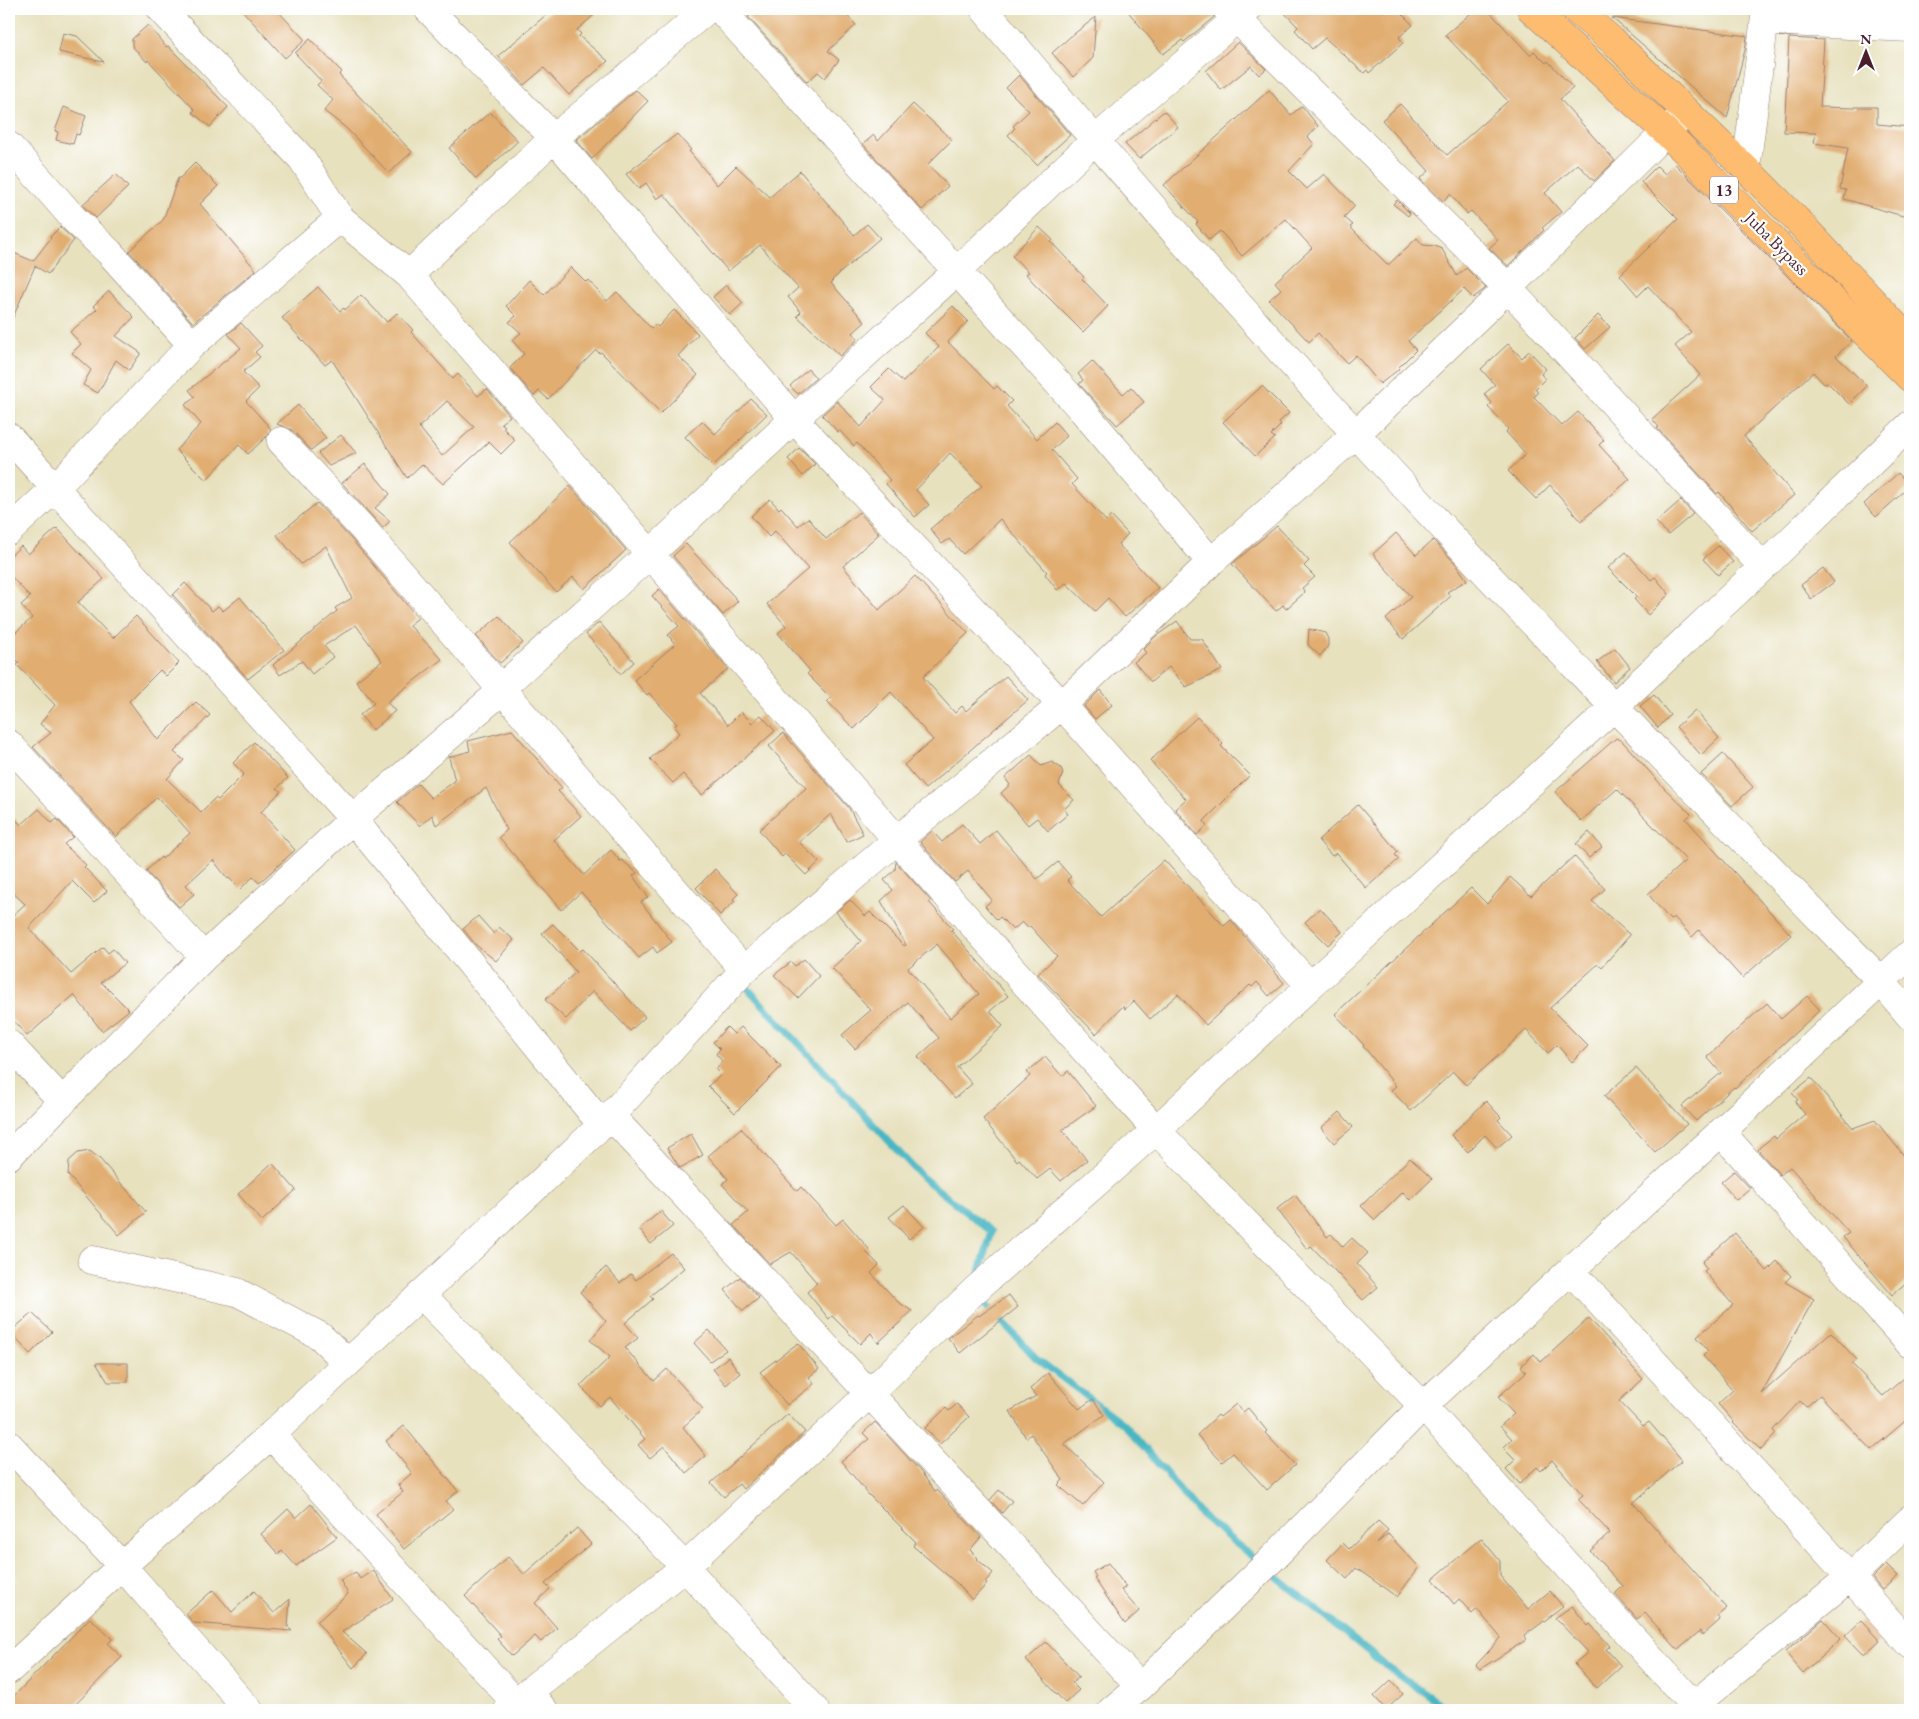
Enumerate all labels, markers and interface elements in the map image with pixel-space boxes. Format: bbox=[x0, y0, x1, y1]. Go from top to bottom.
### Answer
north arrow bbox=[1842, 28, 1892, 78]
text: N bbox=[1860, 30, 1872, 48]
road number: 13 bbox=[1710, 176, 1738, 204]
street label: Juba Bypass bbox=[1739, 205, 1814, 280]

